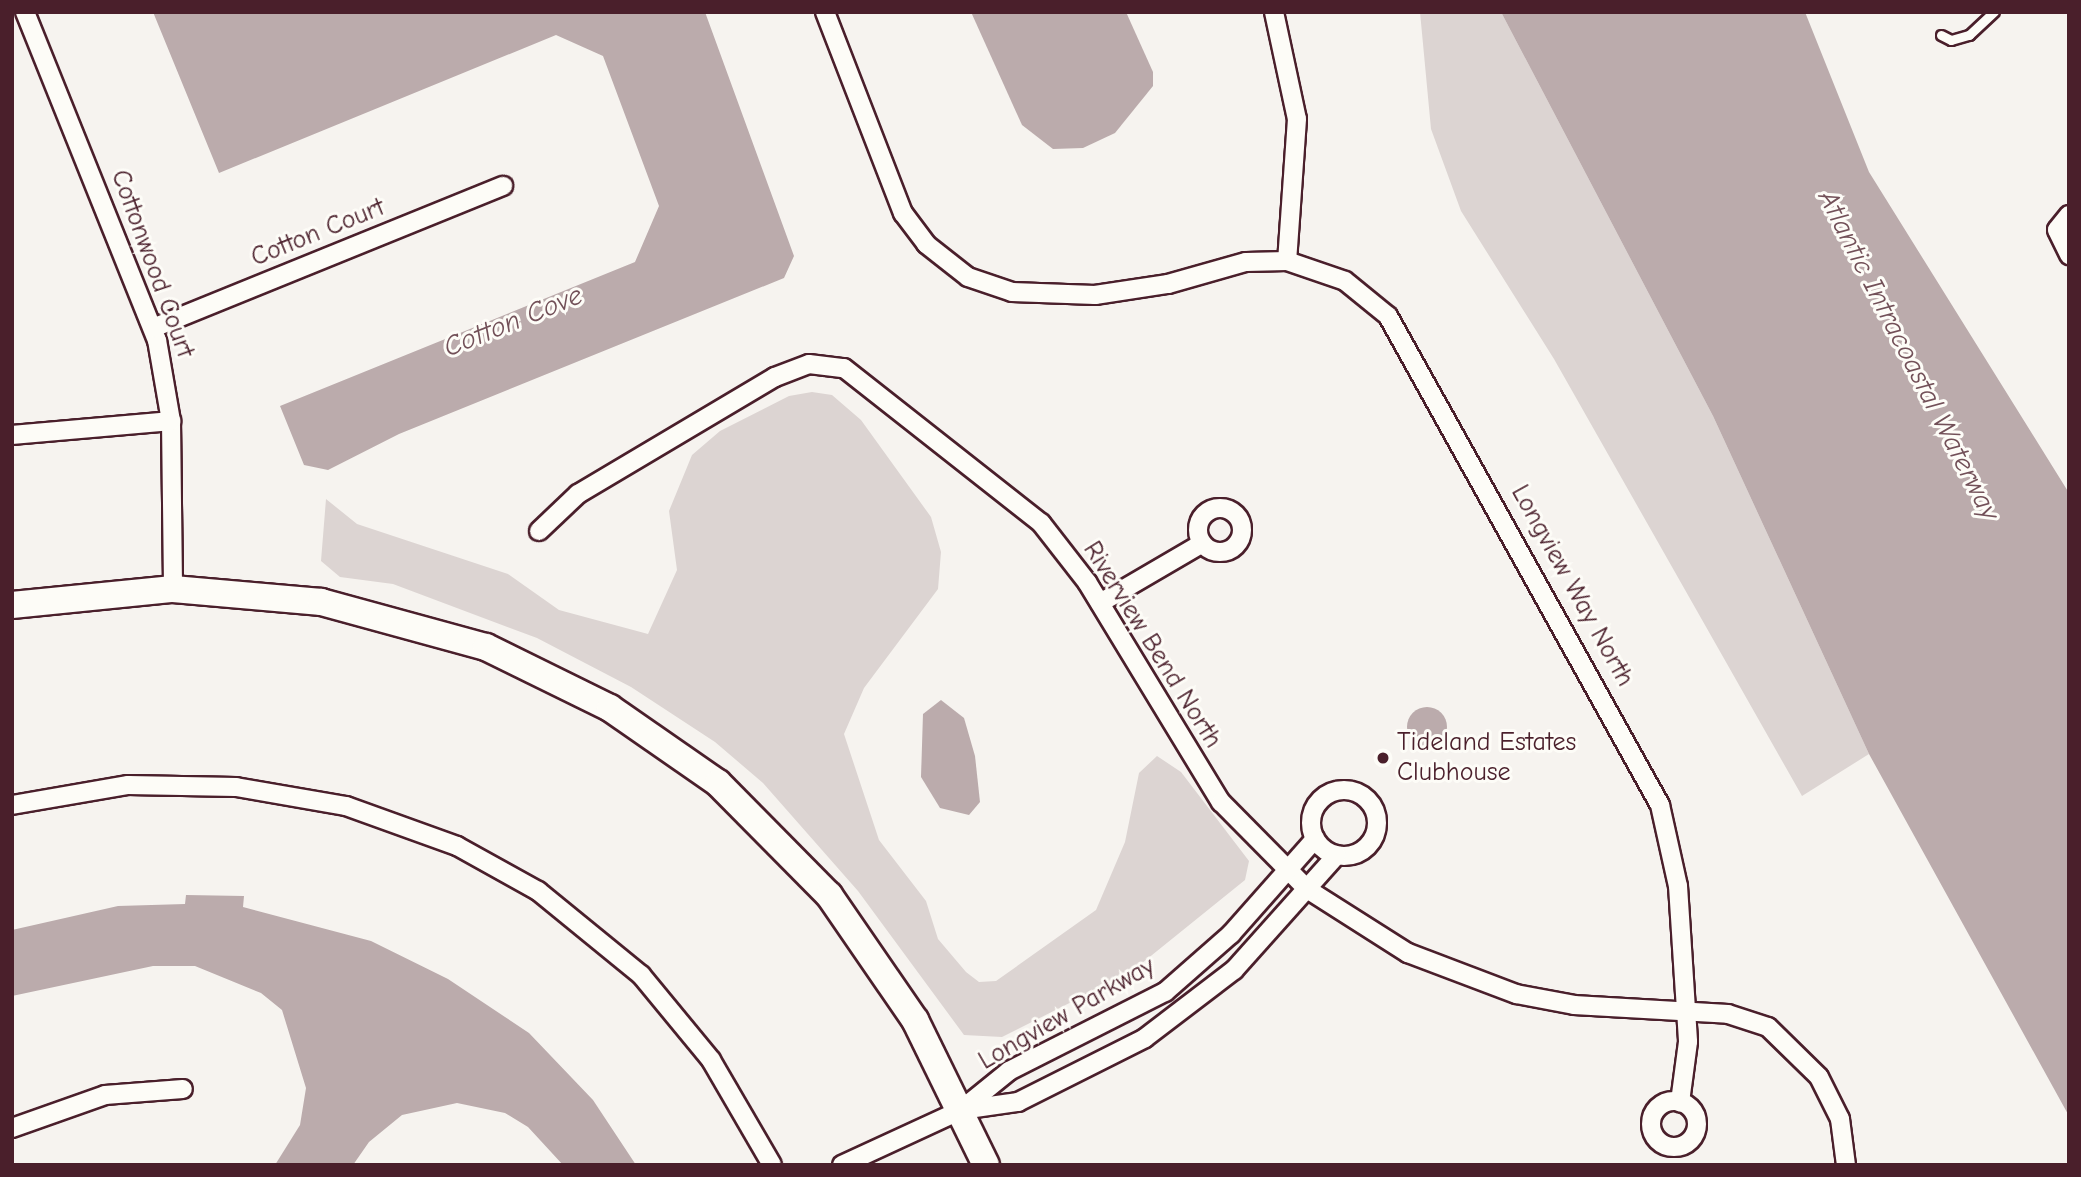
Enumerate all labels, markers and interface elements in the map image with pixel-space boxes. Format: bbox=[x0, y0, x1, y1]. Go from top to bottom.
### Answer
street label: Cottonwood Court bbox=[104, 166, 200, 362]
water label: Atlantic Intracoastal Waterway bbox=[1811, 184, 2007, 526]
street label: Cotton Court bbox=[247, 192, 389, 274]
water label: Cotton Cove bbox=[439, 278, 587, 364]
street label: Longview Way North bbox=[1504, 480, 1640, 692]
street label: Riverview Bend North bbox=[1076, 536, 1228, 754]
place label: Tideland Estates Clubhouse bbox=[1397, 727, 1576, 788]
marker: Tideland Estates Clubhouse bbox=[1375, 750, 1391, 766]
street label: Longview Parkway bbox=[973, 951, 1161, 1077]

